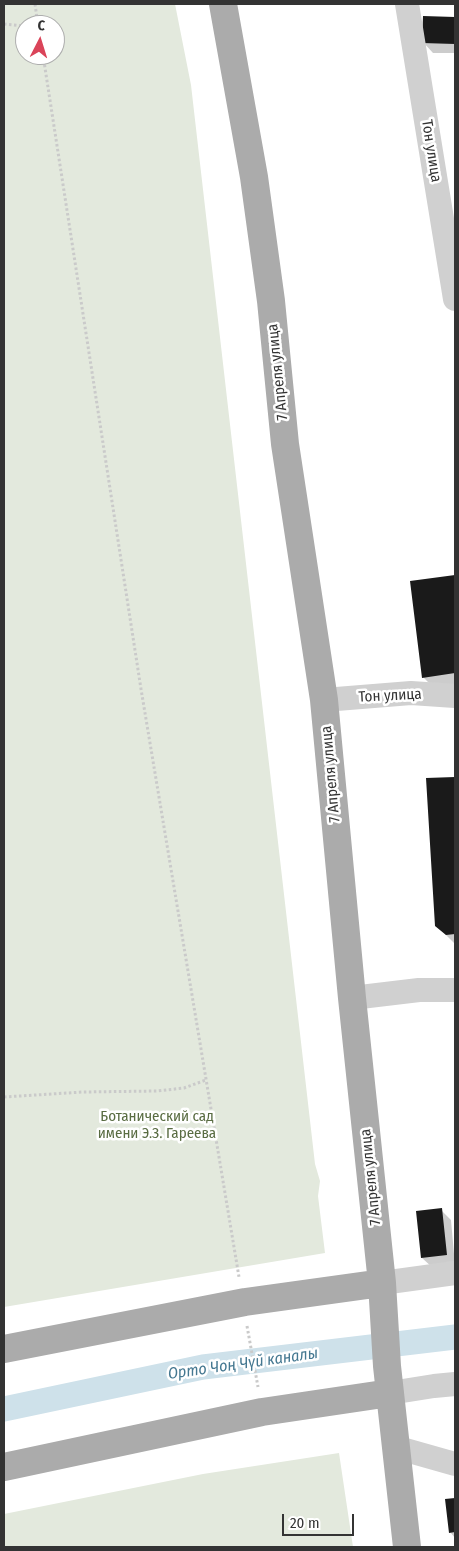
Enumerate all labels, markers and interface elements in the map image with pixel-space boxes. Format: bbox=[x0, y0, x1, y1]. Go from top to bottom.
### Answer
north arrow bbox=[15, 15, 65, 65]
text: С bbox=[37, 17, 46, 34]
street label: Тон улица bbox=[417, 118, 445, 184]
street label: 7 Апреля улица bbox=[264, 323, 292, 421]
street label: Тон улица bbox=[358, 685, 422, 707]
street label: 7 Апреля улица bbox=[318, 725, 344, 823]
park label: Ботанический сад имени Э.З. Гареева bbox=[98, 1108, 216, 1143]
street label: 7 Апреля улица bbox=[357, 1128, 385, 1226]
water label: Орто Чоң Чүй каналы bbox=[167, 1344, 319, 1384]
scale bar bbox=[284, 1504, 356, 1536]
text: 20 m bbox=[290, 1514, 320, 1532]

